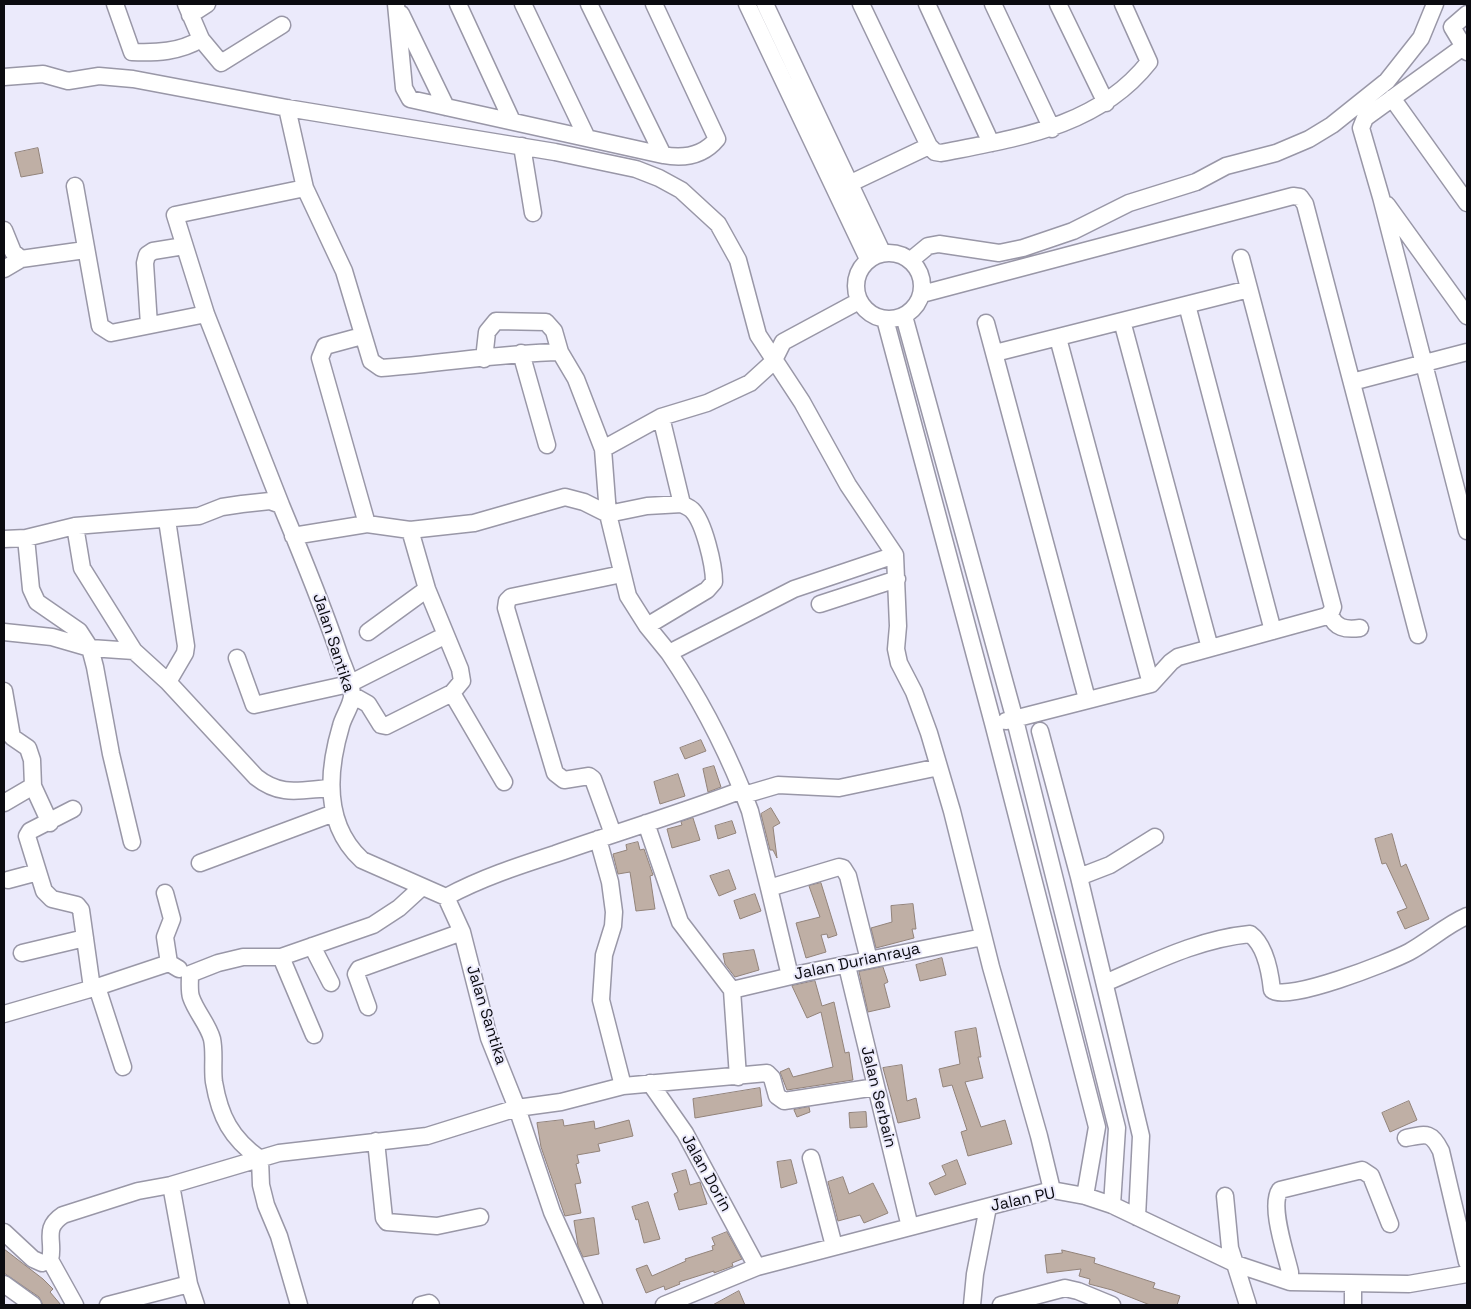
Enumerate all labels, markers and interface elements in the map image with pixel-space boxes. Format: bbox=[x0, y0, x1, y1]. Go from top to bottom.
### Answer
street label: Jalan Santika bbox=[308, 591, 358, 695]
street label: Jalan Durianraya bbox=[792, 939, 922, 985]
street label: Jalan Santika bbox=[462, 963, 510, 1067]
street label: Jalan Serbain bbox=[856, 1044, 900, 1150]
street label: Jalan Dorin bbox=[677, 1131, 735, 1215]
street label: Jalan PU bbox=[989, 1184, 1057, 1216]

